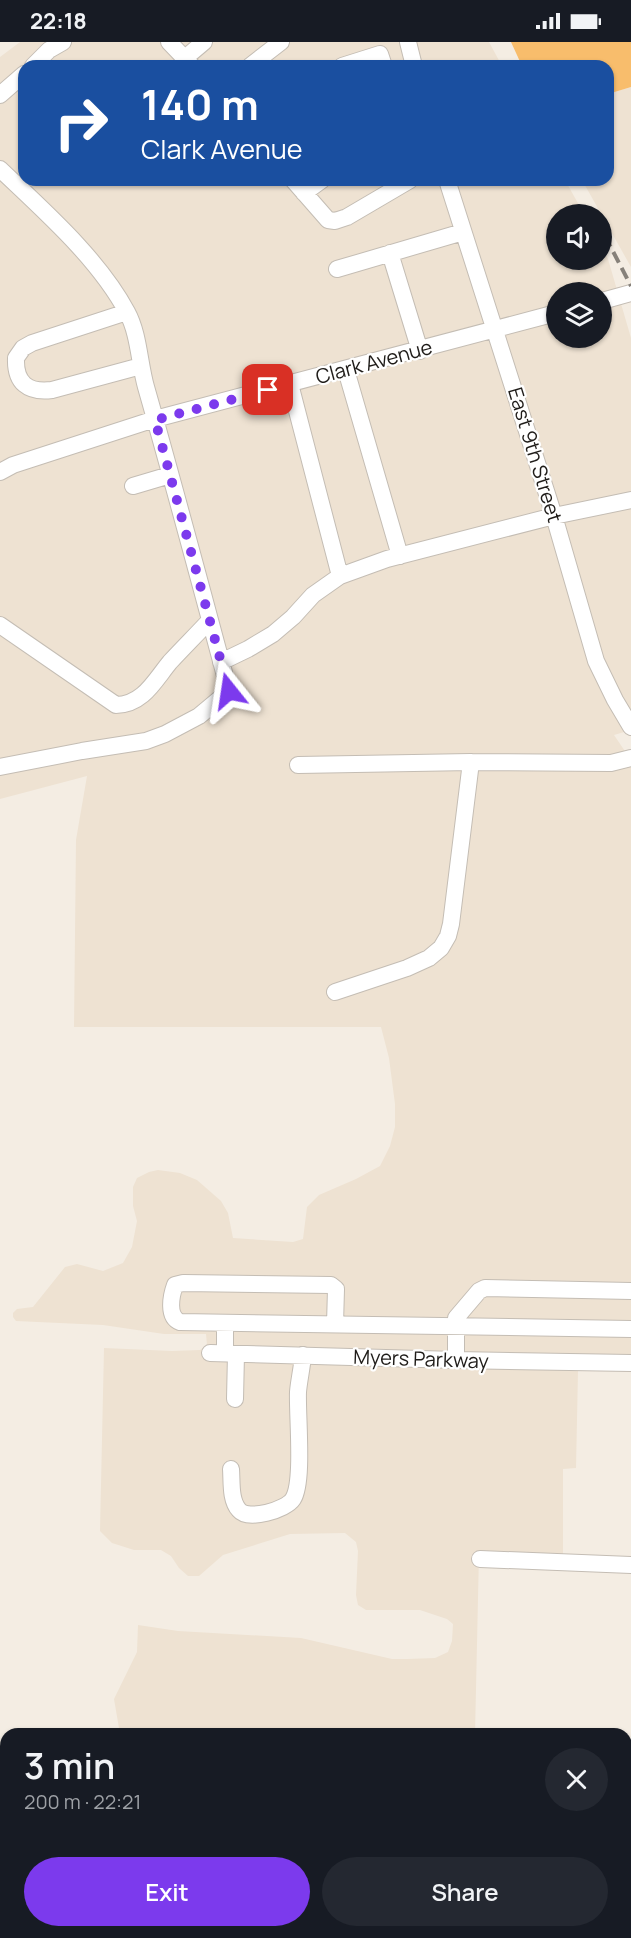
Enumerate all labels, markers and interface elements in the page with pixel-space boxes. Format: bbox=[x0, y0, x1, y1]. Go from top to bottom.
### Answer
text: 22:18 bbox=[30, 6, 87, 36]
text: 140 m bbox=[141, 75, 259, 133]
icon: right bbox=[42, 84, 120, 162]
text: Clark Avenue bbox=[141, 130, 303, 167]
map controls bbox=[546, 204, 612, 348]
button: sound bbox=[546, 204, 612, 270]
button: layers bbox=[546, 282, 612, 348]
street label: Clark Avenue bbox=[313, 333, 435, 390]
pin bbox=[242, 364, 293, 415]
icon: arrive bbox=[251, 373, 284, 406]
street label: East 9th Street bbox=[502, 384, 569, 526]
position arrow bbox=[197, 659, 261, 723]
street label: Myers Parkway bbox=[353, 1343, 490, 1374]
text: 3 min bbox=[24, 1741, 115, 1790]
button: close bbox=[545, 1748, 608, 1811]
text: 200 m · 22:21 bbox=[24, 1788, 141, 1815]
button: Exit bbox=[24, 1857, 310, 1926]
button: Share bbox=[322, 1857, 608, 1926]

